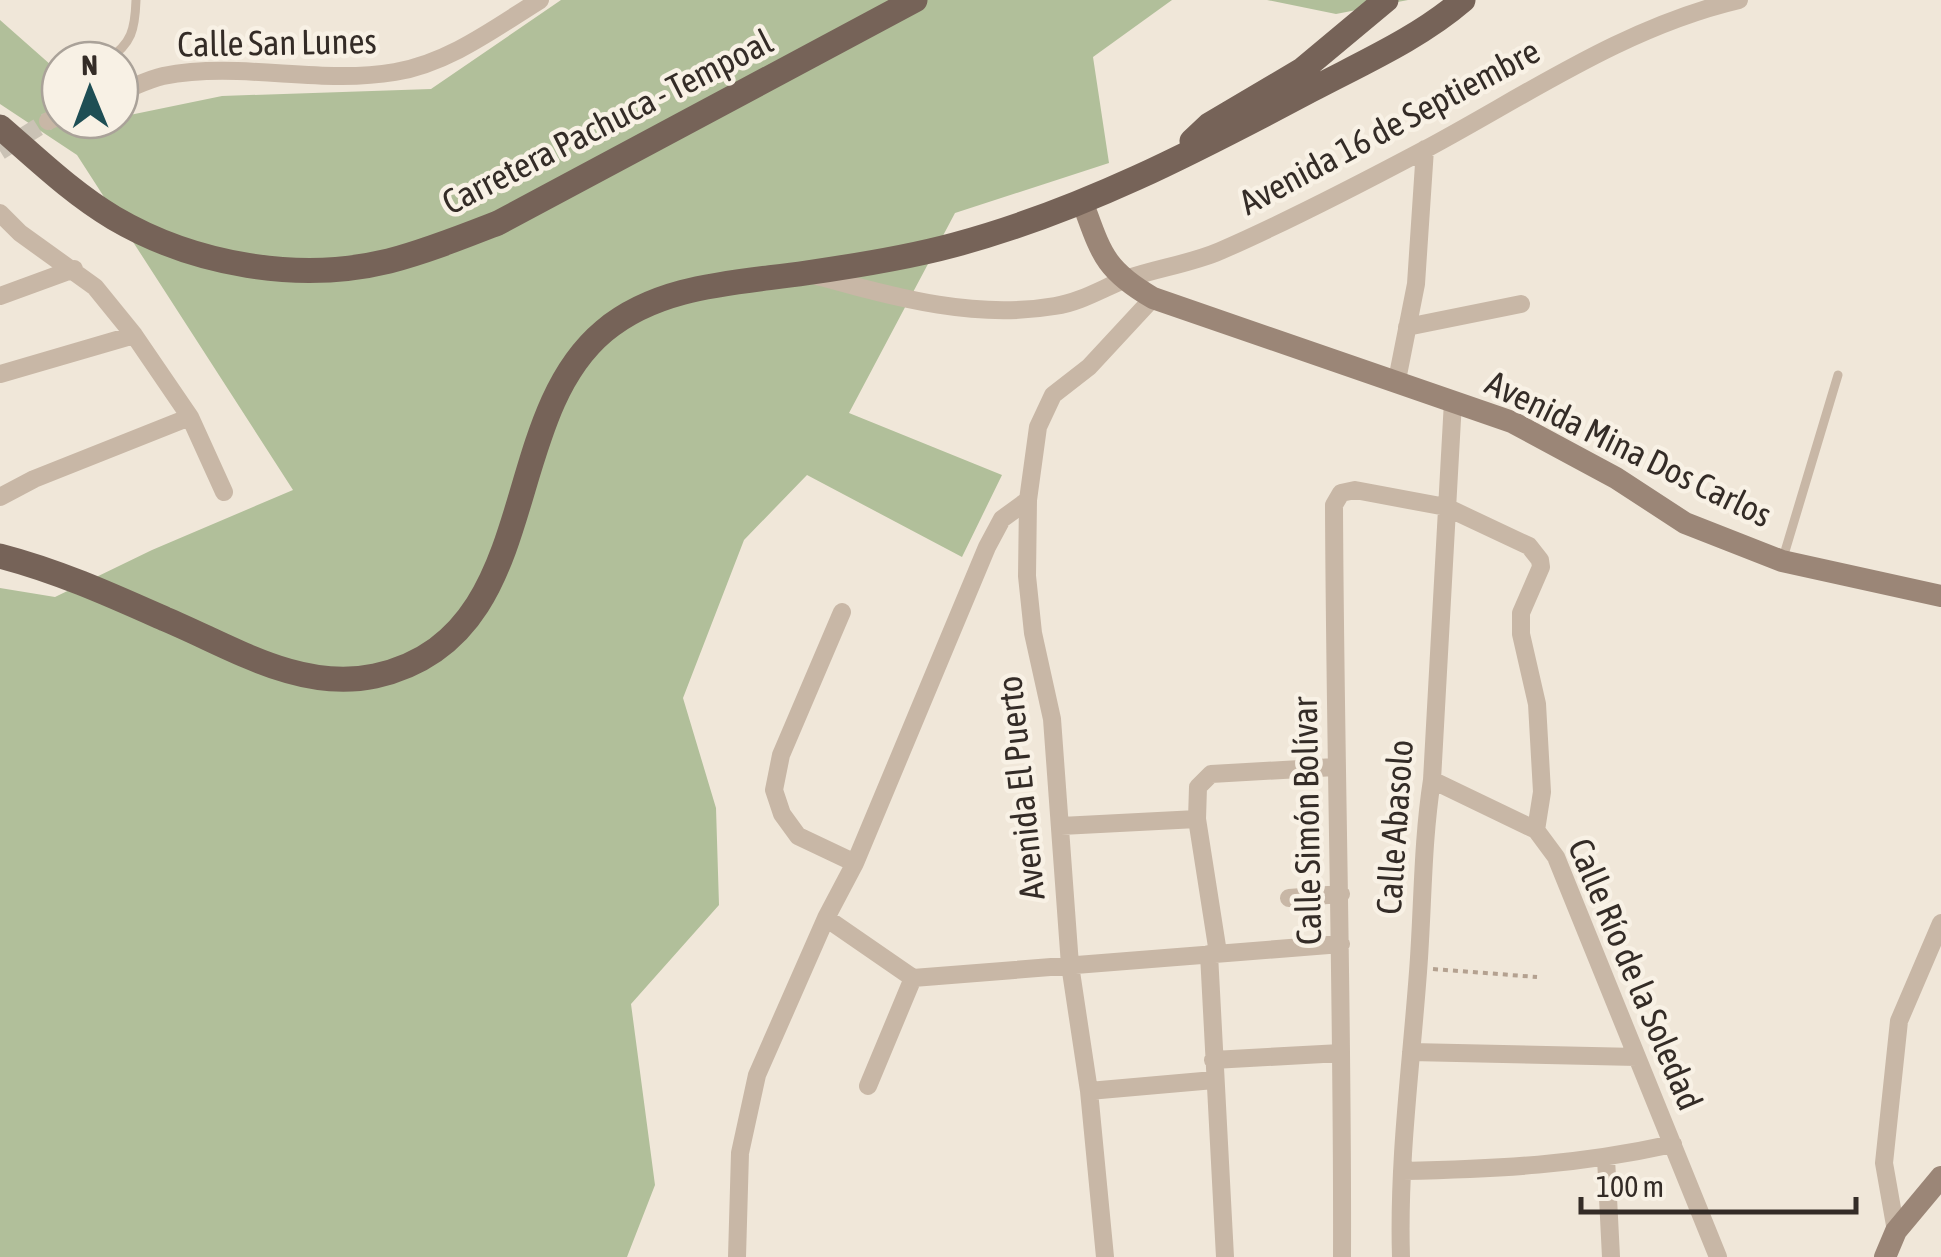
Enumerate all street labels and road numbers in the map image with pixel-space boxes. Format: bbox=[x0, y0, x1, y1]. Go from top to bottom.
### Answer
street label: Calle San Lunes bbox=[177, 20, 377, 64]
street label: Carretera Pachuca - Tempoal bbox=[435, 20, 779, 222]
street label: Avenida 16 de Septiembre bbox=[1232, 30, 1546, 222]
street label: Avenida Mina Dos Carlos bbox=[1480, 362, 1778, 534]
street label: Avenida El Puerto bbox=[988, 674, 1052, 902]
street label: Calle Simón Bolívar bbox=[1284, 696, 1328, 945]
street label: Calle Abasolo bbox=[1368, 738, 1420, 916]
street label: Calle Río de la Soledad bbox=[1561, 832, 1711, 1116]

